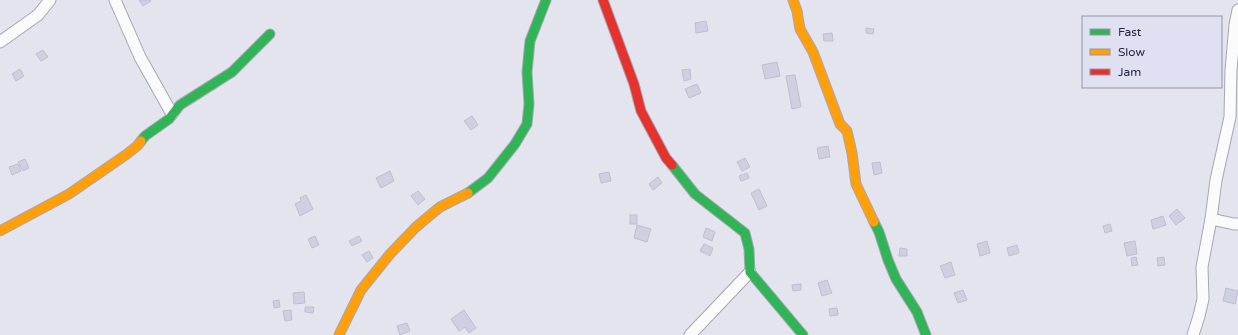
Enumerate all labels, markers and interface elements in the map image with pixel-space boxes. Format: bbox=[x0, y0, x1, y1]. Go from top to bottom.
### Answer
legend bbox=[1082, 16, 1222, 88]
text: Fast bbox=[1118, 25, 1142, 39]
text: Slow bbox=[1118, 45, 1145, 59]
text: Jam bbox=[1118, 65, 1141, 79]

